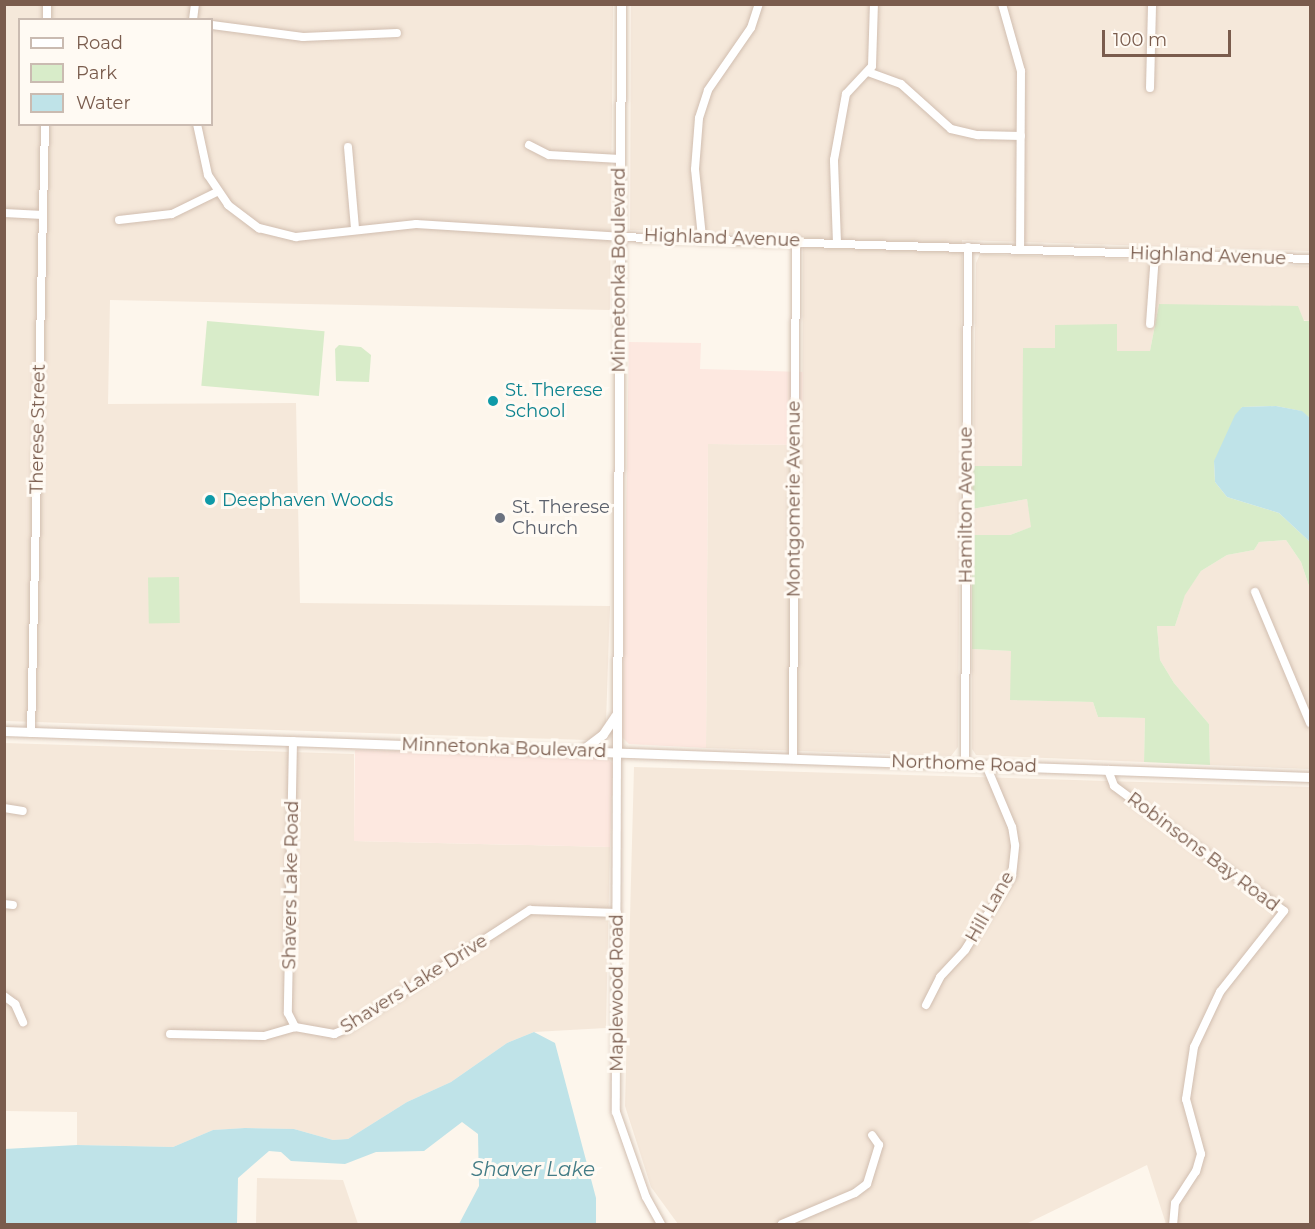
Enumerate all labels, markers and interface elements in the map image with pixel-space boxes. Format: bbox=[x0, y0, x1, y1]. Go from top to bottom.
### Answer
legend bbox=[18, 18, 213, 126]
scale bar bbox=[1105, 18, 1234, 56]
text: 100 m bbox=[1113, 29, 1167, 51]
text: Road bbox=[76, 32, 123, 54]
text: Park bbox=[76, 62, 117, 84]
text: Water bbox=[76, 92, 131, 114]
street label: Minnetonka Boulevard bbox=[608, 167, 630, 373]
street label: Highland Avenue bbox=[643, 224, 801, 252]
street label: Highland Avenue bbox=[1129, 242, 1287, 270]
street label: Therese Street bbox=[26, 364, 50, 494]
place label: St. Therese School bbox=[505, 380, 603, 422]
marker: St. Therese School bbox=[486, 394, 500, 408]
street label: Montgomerie Avenue bbox=[783, 401, 805, 597]
street label: Hamilton Avenue bbox=[955, 427, 977, 583]
place label: Deephaven Woods bbox=[222, 489, 393, 511]
marker: Deephaven Woods bbox=[203, 493, 217, 507]
place label: St. Therese Church bbox=[512, 497, 610, 540]
marker: St. Therese Church bbox=[493, 511, 507, 525]
street label: Minnetonka Boulevard bbox=[401, 734, 607, 762]
street label: Northome Road bbox=[891, 751, 1037, 777]
street label: Robinsons Bay Road bbox=[1123, 788, 1283, 916]
street label: Shavers Lake Road bbox=[279, 800, 303, 970]
street label: Hill Lane bbox=[961, 868, 1019, 946]
street label: Maplewood Road bbox=[606, 914, 628, 1072]
street label: Shavers Lake Drive bbox=[337, 930, 491, 1038]
water label: Shaver Lake bbox=[471, 1157, 595, 1181]

